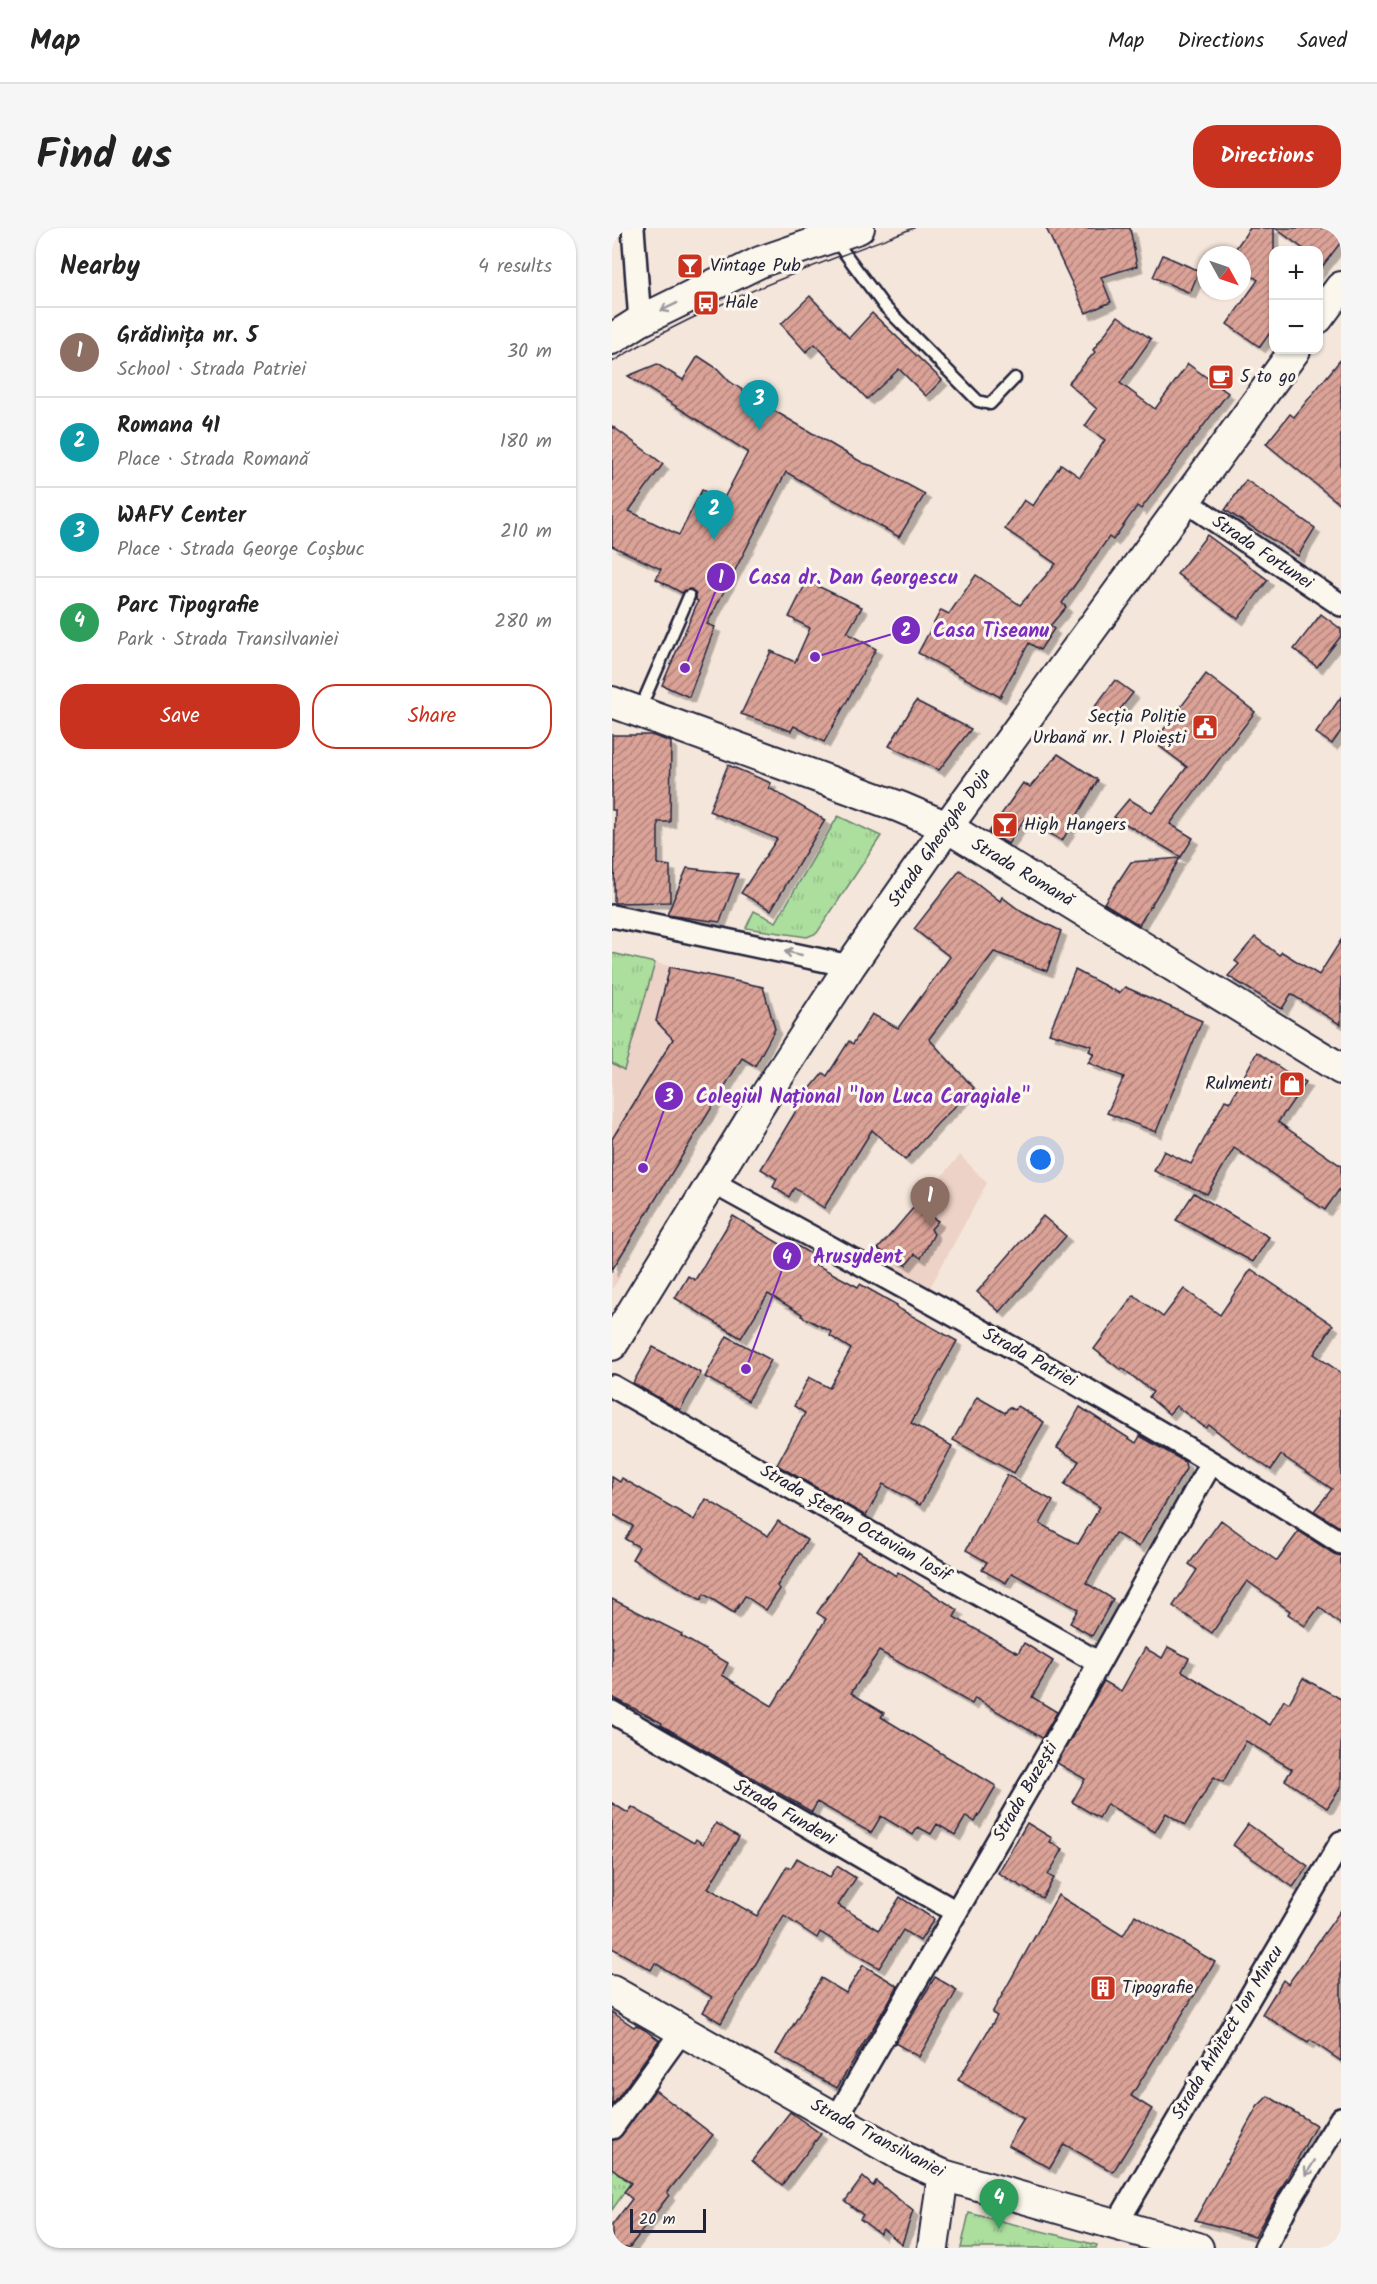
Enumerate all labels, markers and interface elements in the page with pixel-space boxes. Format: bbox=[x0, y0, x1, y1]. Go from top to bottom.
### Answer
text: Map bbox=[30, 19, 81, 64]
text: Map bbox=[1108, 25, 1144, 58]
text: Directions bbox=[1177, 25, 1264, 58]
text: Saved bbox=[1297, 25, 1347, 58]
text: Find us bbox=[36, 123, 172, 190]
button: Directions bbox=[1193, 125, 1341, 188]
text: Nearby bbox=[60, 246, 140, 288]
north arrow bbox=[1197, 246, 1251, 300]
map controls bbox=[1269, 246, 1323, 354]
button: + bbox=[1269, 246, 1323, 300]
text: 4 results bbox=[478, 251, 552, 283]
bar icon: Vintage Pub bbox=[675, 251, 705, 281]
place label: Vintage Pub bbox=[710, 252, 801, 281]
bus stop icon: Hale bbox=[691, 288, 721, 318]
place label: Hale bbox=[725, 289, 758, 318]
button: − bbox=[1269, 300, 1323, 354]
one-way arrow bbox=[661, 301, 679, 313]
text: Grădinița nr. 5 bbox=[117, 319, 258, 354]
text: 1 bbox=[76, 336, 83, 368]
text: 30 m bbox=[507, 336, 552, 368]
text: School · Strada Patriei bbox=[117, 354, 306, 386]
cafe icon: 5 to go bbox=[1206, 362, 1236, 392]
place label: 5 to go bbox=[1240, 363, 1296, 392]
pin: 3 bbox=[740, 380, 778, 430]
text: Romana 41 bbox=[117, 409, 220, 444]
text: 2 bbox=[74, 426, 85, 458]
text: 180 m bbox=[500, 426, 552, 458]
text: Place · Strada Romană bbox=[117, 444, 309, 476]
pin: 2 bbox=[694, 490, 734, 540]
text: WAFY Center bbox=[117, 499, 246, 534]
street label: Strada Fortunei bbox=[1206, 508, 1319, 598]
text: 3 bbox=[74, 516, 85, 548]
text: 210 m bbox=[500, 516, 552, 548]
text: Place · Strada George Coșbuc bbox=[117, 534, 365, 566]
callout: Casa dr. Dan Georgescu bbox=[706, 558, 969, 596]
text: Casa dr. Dan Georgescu bbox=[749, 563, 958, 595]
text: 1 bbox=[718, 564, 724, 593]
text: Parc Tipografie bbox=[117, 589, 259, 624]
text: 4 bbox=[74, 606, 85, 638]
text: 280 m bbox=[494, 606, 552, 638]
callout: Casa Tiseanu bbox=[891, 611, 1061, 649]
text: Casa Tiseanu bbox=[933, 616, 1049, 648]
text: 2 bbox=[901, 617, 911, 646]
text: Park · Strada Transilvaniei bbox=[117, 624, 338, 656]
button: Save bbox=[60, 684, 300, 749]
button: Share bbox=[312, 684, 552, 749]
place label: Secția Poliție Urbană nr. 1 Ploiești bbox=[1033, 703, 1187, 753]
public building icon: Secția Poliție Urbană nr. 1 Ploiești bbox=[1190, 712, 1220, 742]
street label: Strada Gheorghe Doja bbox=[881, 762, 999, 914]
bar icon: High Hangers bbox=[990, 810, 1020, 840]
place label: High Hangers bbox=[1024, 811, 1126, 840]
street label: Strada Romană bbox=[965, 831, 1080, 916]
one-way arrow bbox=[783, 947, 802, 959]
shop icon: Rulmenti bbox=[1277, 1069, 1307, 1099]
place label: Rulmenti bbox=[1205, 1070, 1273, 1099]
callout: Colegiul Național "Ion Luca Caragiale" bbox=[654, 1077, 1042, 1115]
text: Colegiul Național "Ion Luca Caragiale" bbox=[696, 1082, 1030, 1114]
text: 3 bbox=[663, 1083, 674, 1112]
your location bbox=[1026, 1145, 1055, 1174]
pin: 1 bbox=[910, 1178, 950, 1227]
callout: Arusydent bbox=[772, 1237, 915, 1275]
text: Arusydent bbox=[813, 1242, 904, 1274]
text: 4 bbox=[782, 1244, 792, 1273]
street label: Strada Patriei bbox=[977, 1320, 1082, 1396]
street label: Strada Ștefan Octavian Iosif bbox=[754, 1457, 958, 1592]
street label: Strada Buzești bbox=[986, 1736, 1067, 1847]
street label: Strada Fundeni bbox=[727, 1772, 841, 1854]
street label: Strada Arhitect Ion Mincu bbox=[1164, 1940, 1292, 2126]
building icon: Tipografie bbox=[1088, 1973, 1118, 2003]
place label: Tipografie bbox=[1122, 1974, 1193, 2003]
street label: Strada Transilvaniei bbox=[805, 2091, 950, 2187]
one-way arrow bbox=[1304, 2159, 1316, 2176]
pin: 4 bbox=[980, 2180, 1018, 2229]
scale bar bbox=[630, 2206, 706, 2234]
text: 20 m bbox=[639, 2207, 675, 2232]

